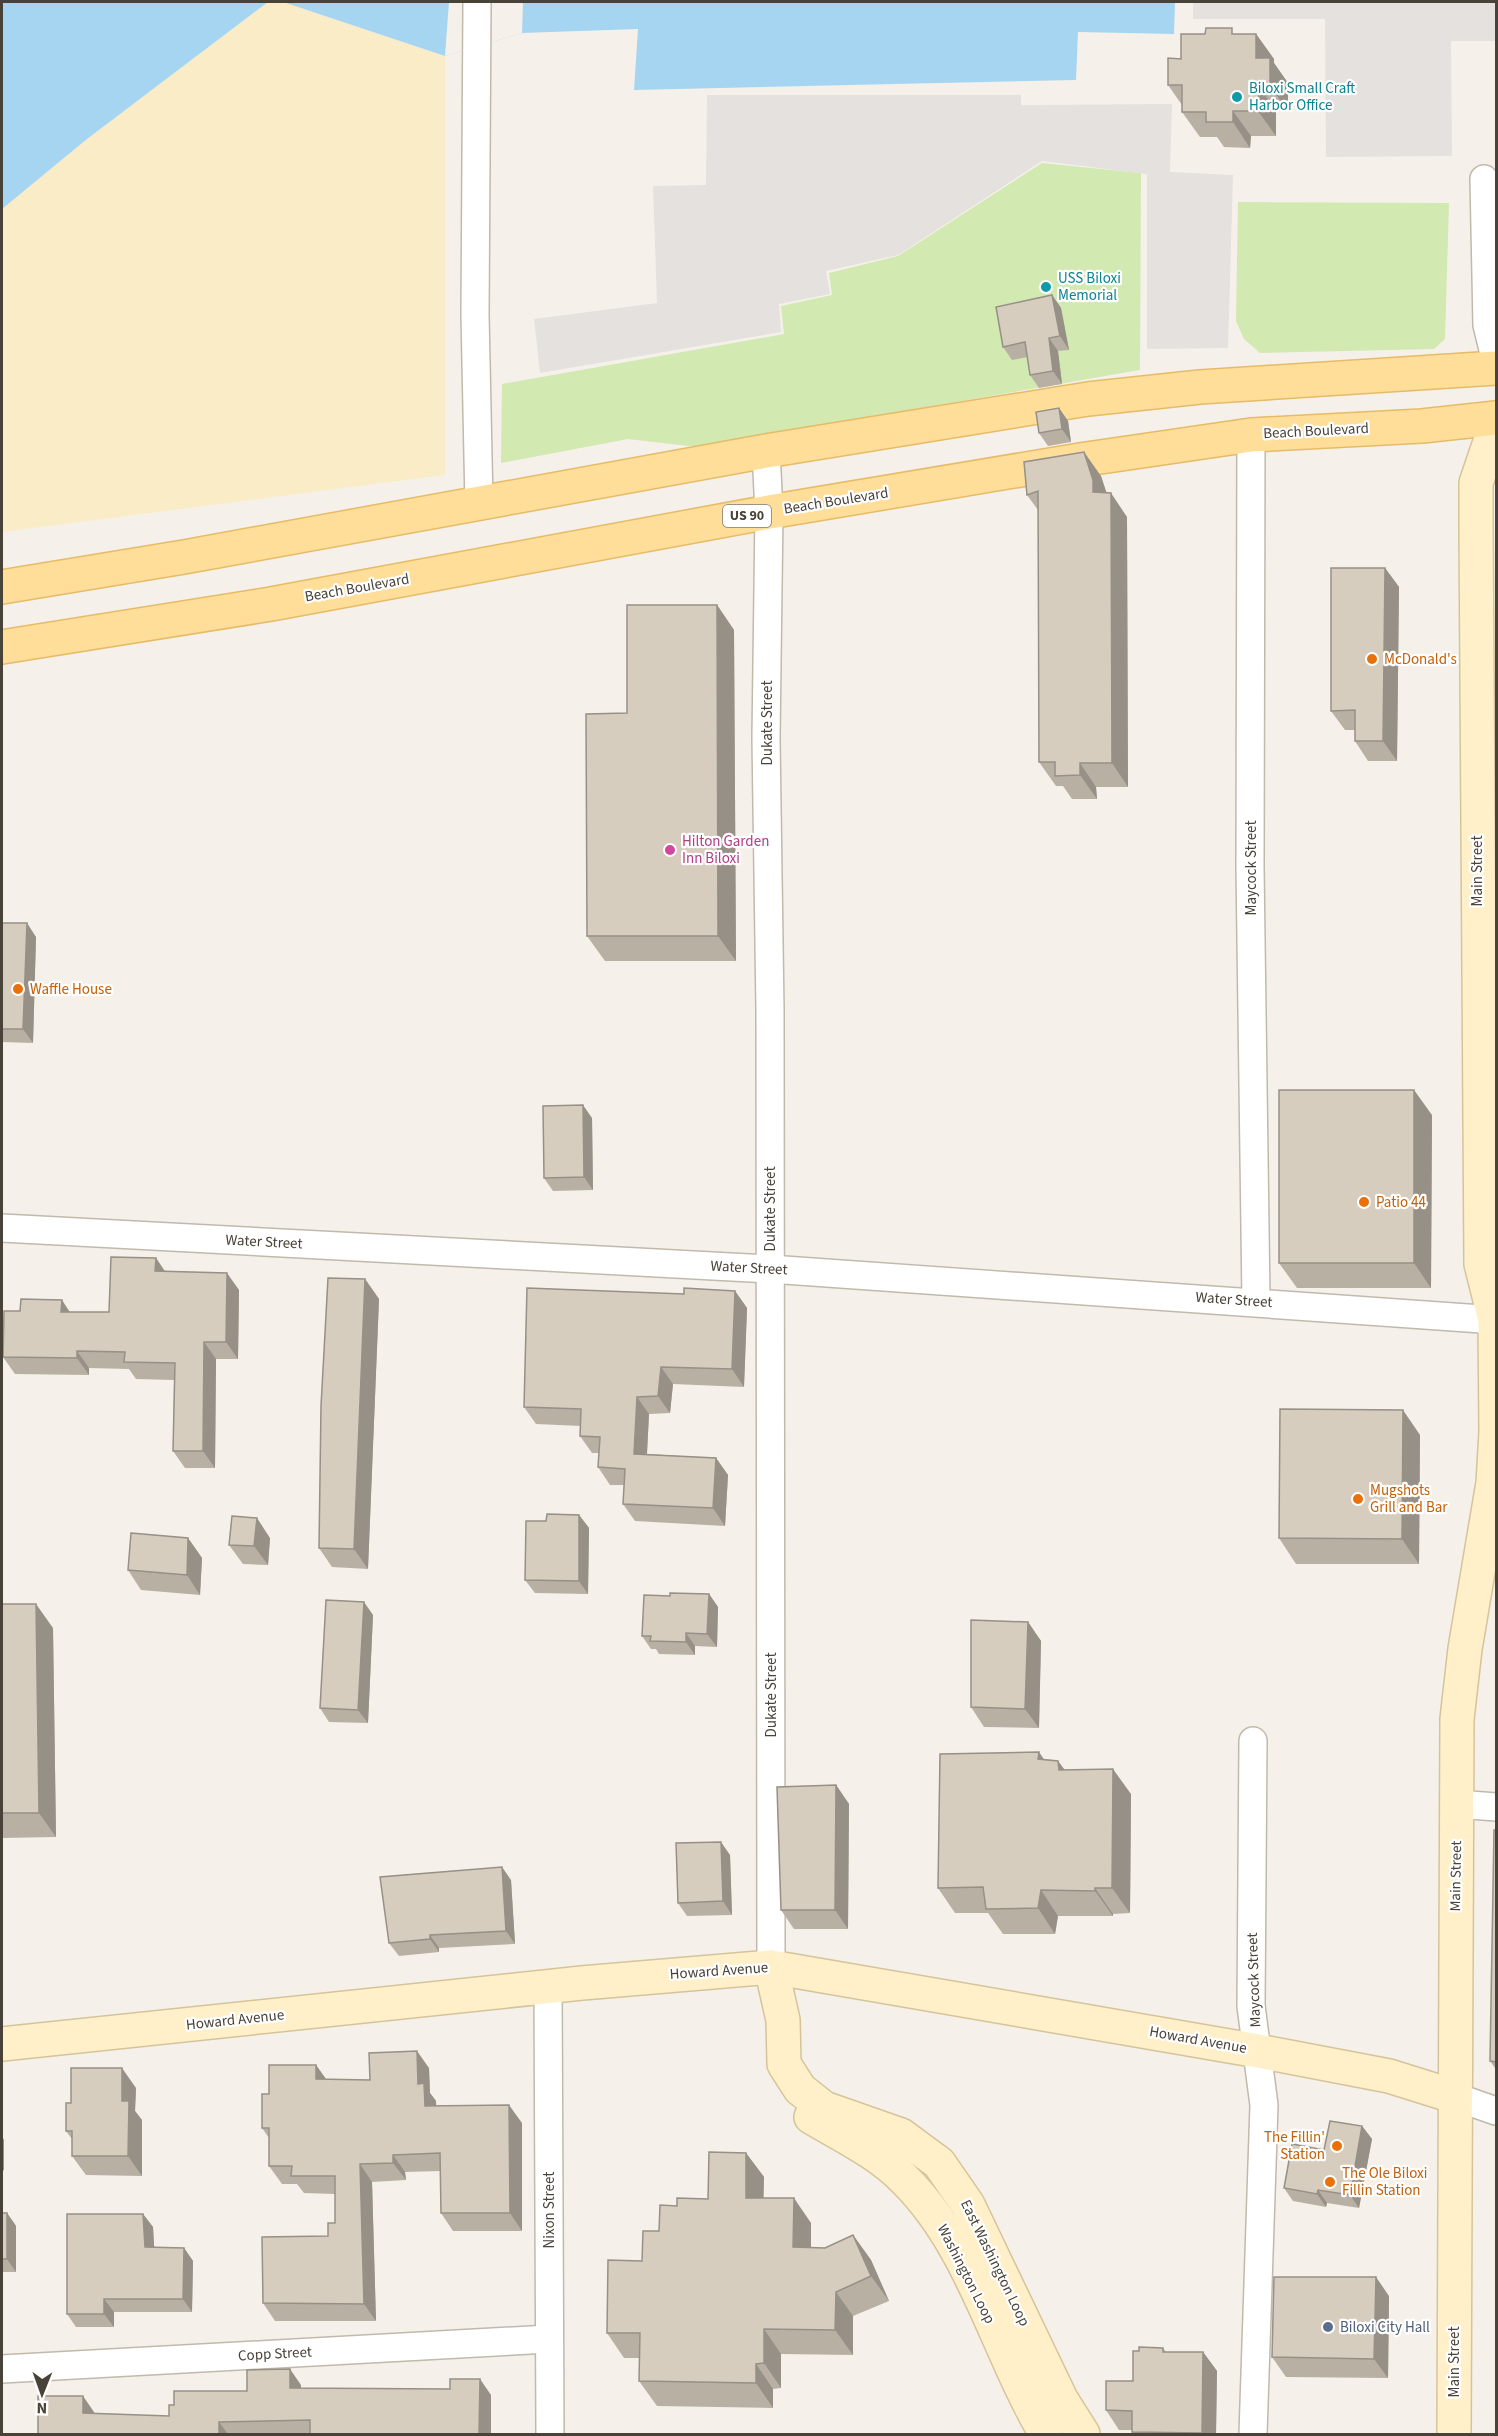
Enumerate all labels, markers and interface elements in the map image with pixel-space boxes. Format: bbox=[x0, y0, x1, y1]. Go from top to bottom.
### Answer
place label: Biloxi Small Craft Harbor Office bbox=[1249, 78, 1355, 116]
marker: Biloxi Small Craft Harbor Office bbox=[1230, 90, 1244, 104]
place label: USS Biloxi Memorial bbox=[1058, 268, 1121, 306]
marker: USS Biloxi Memorial bbox=[1039, 280, 1053, 294]
street label: Beach Boulevard bbox=[1263, 418, 1369, 444]
street label: Beach Boulevard bbox=[782, 482, 890, 520]
road number: US 90 bbox=[723, 505, 771, 527]
street label: Beach Boulevard bbox=[303, 568, 411, 608]
place label: McDonald's bbox=[1384, 649, 1457, 670]
marker: McDonald's bbox=[1365, 652, 1379, 666]
street label: Dukate Street bbox=[757, 681, 778, 765]
street label: Maycock Street bbox=[1241, 821, 1262, 915]
place label: Hilton Garden Inn Biloxi bbox=[682, 831, 769, 869]
street label: Main Street bbox=[1467, 836, 1488, 906]
marker: Hilton Garden Inn Biloxi bbox=[663, 843, 677, 857]
place label: Waffle House bbox=[30, 979, 112, 1000]
marker: Waffle House bbox=[11, 982, 25, 996]
street label: Dukate Street bbox=[760, 1167, 781, 1251]
place label: Patio 44 bbox=[1376, 1192, 1427, 1213]
marker: Patio 44 bbox=[1357, 1195, 1371, 1209]
street label: Water Street bbox=[225, 1229, 303, 1255]
street label: Water Street bbox=[710, 1255, 788, 1281]
street label: Water Street bbox=[1195, 1287, 1273, 1313]
place label: Mugshots Grill and Bar bbox=[1370, 1480, 1448, 1518]
marker: Mugshots Grill and Bar bbox=[1351, 1492, 1365, 1506]
street label: Dukate Street bbox=[761, 1653, 782, 1737]
street label: Main Street bbox=[1445, 1840, 1467, 1912]
street label: Maycock Street bbox=[1242, 1932, 1266, 2028]
street label: Howard Avenue bbox=[669, 1957, 769, 1985]
street label: Howard Avenue bbox=[185, 2004, 285, 2036]
street label: Howard Avenue bbox=[1148, 2021, 1248, 2059]
place label: The Fillin' Station bbox=[1264, 2127, 1325, 2165]
marker: The Fillin' Station bbox=[1330, 2139, 1344, 2153]
place label: The Ole Biloxi Fillin Station bbox=[1342, 2163, 1427, 2201]
street label: Nixon Street bbox=[539, 2172, 560, 2248]
marker: The Ole Biloxi Fillin Station bbox=[1323, 2175, 1337, 2189]
street label: East Washington Loop bbox=[957, 2197, 1033, 2329]
street label: Washington Loop bbox=[933, 2221, 999, 2327]
place label: Biloxi City Hall bbox=[1340, 2317, 1430, 2338]
marker: Biloxi City Hall bbox=[1321, 2320, 1335, 2334]
street label: Main Street bbox=[1444, 2327, 1465, 2397]
street label: Copp Street bbox=[238, 2342, 312, 2366]
north arrow bbox=[12, 2364, 72, 2424]
text: N bbox=[36, 2397, 47, 2419]

